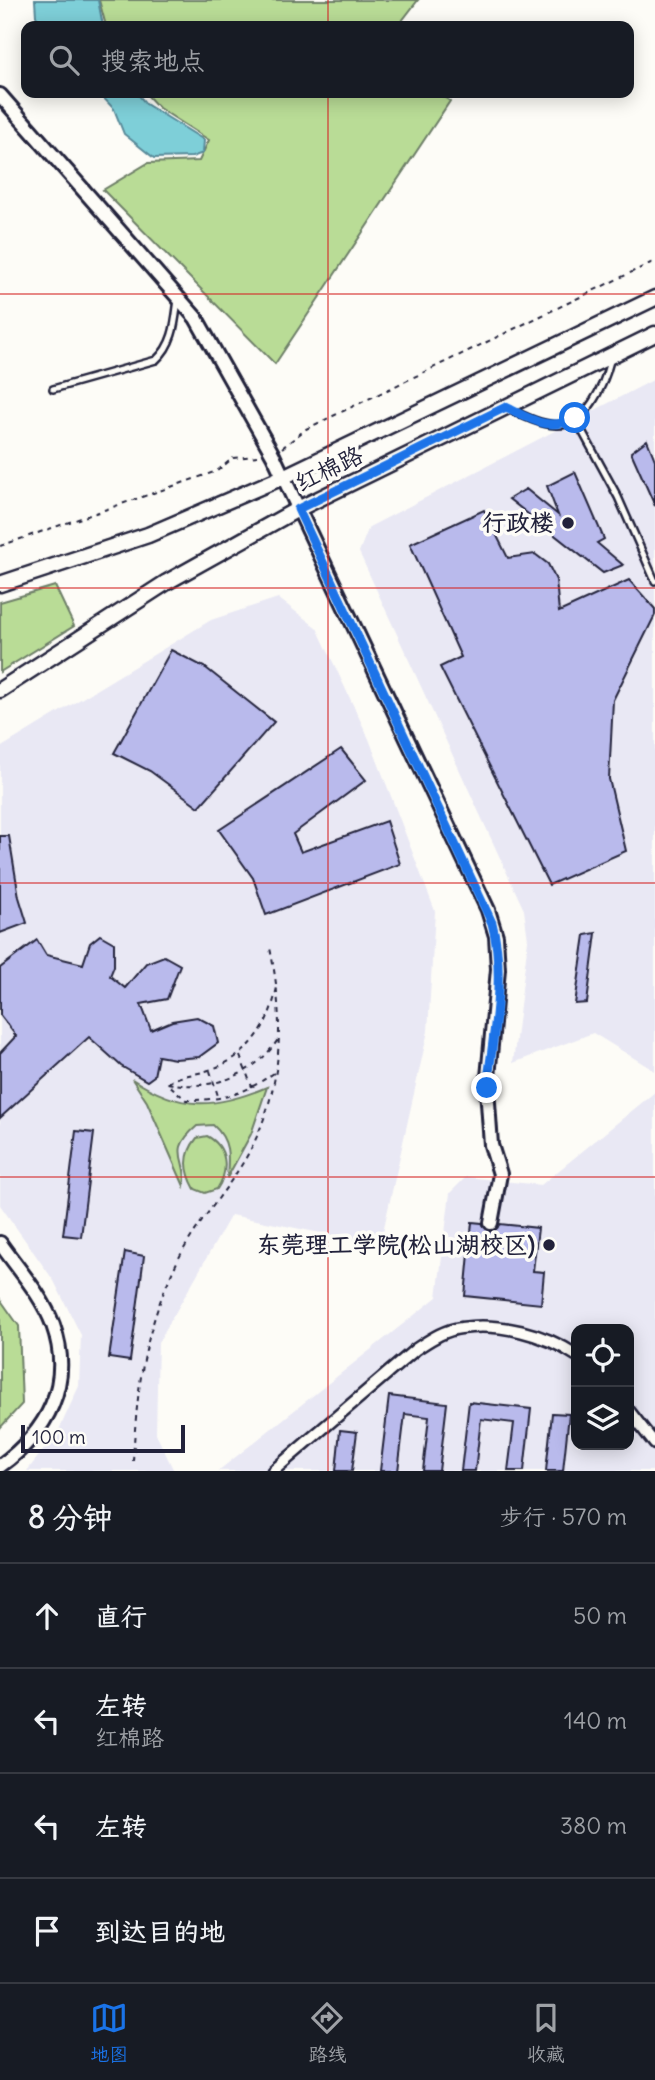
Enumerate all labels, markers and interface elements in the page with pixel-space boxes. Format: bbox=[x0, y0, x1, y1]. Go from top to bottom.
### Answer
search box bbox=[21, 21, 634, 98]
icon: search bbox=[45, 41, 83, 79]
text: 搜索地点 bbox=[101, 44, 205, 77]
route start bbox=[559, 402, 590, 433]
street label: 红棉路 bbox=[290, 439, 367, 497]
place label: 行政楼 bbox=[482, 507, 554, 537]
marker: 行政楼 bbox=[560, 515, 576, 531]
route end bbox=[471, 1072, 502, 1103]
place label: 东莞理工学院(松山湖校区) bbox=[256, 1229, 535, 1259]
marker: 东莞理工学院(松山湖校区) bbox=[541, 1237, 557, 1253]
map controls bbox=[571, 1324, 634, 1450]
button: locate bbox=[571, 1324, 634, 1387]
button: layers bbox=[571, 1387, 634, 1450]
scale bar bbox=[21, 1422, 186, 1454]
text: 100 m bbox=[32, 1425, 86, 1449]
text: 8 分钟 bbox=[28, 1498, 112, 1536]
text: 步行 · 570 m bbox=[500, 1502, 627, 1531]
icon: ahead bbox=[28, 1597, 66, 1635]
text: 直行 bbox=[95, 1600, 147, 1633]
text: 50 m bbox=[573, 1601, 627, 1630]
text: 左转 bbox=[95, 1689, 147, 1722]
icon: left bbox=[28, 1702, 66, 1740]
text: 140 m bbox=[564, 1706, 627, 1735]
text: 红棉路 bbox=[95, 1723, 164, 1752]
icon: left bbox=[28, 1807, 66, 1845]
text: 左转 bbox=[95, 1810, 147, 1843]
text: 380 m bbox=[560, 1811, 627, 1840]
icon: arrive bbox=[28, 1912, 66, 1950]
text: 到达目的地 bbox=[95, 1915, 225, 1948]
tab: 地图 bbox=[90, 1999, 128, 2066]
tab: 路线 bbox=[308, 1999, 347, 2066]
tab: 收藏 bbox=[527, 1999, 565, 2066]

